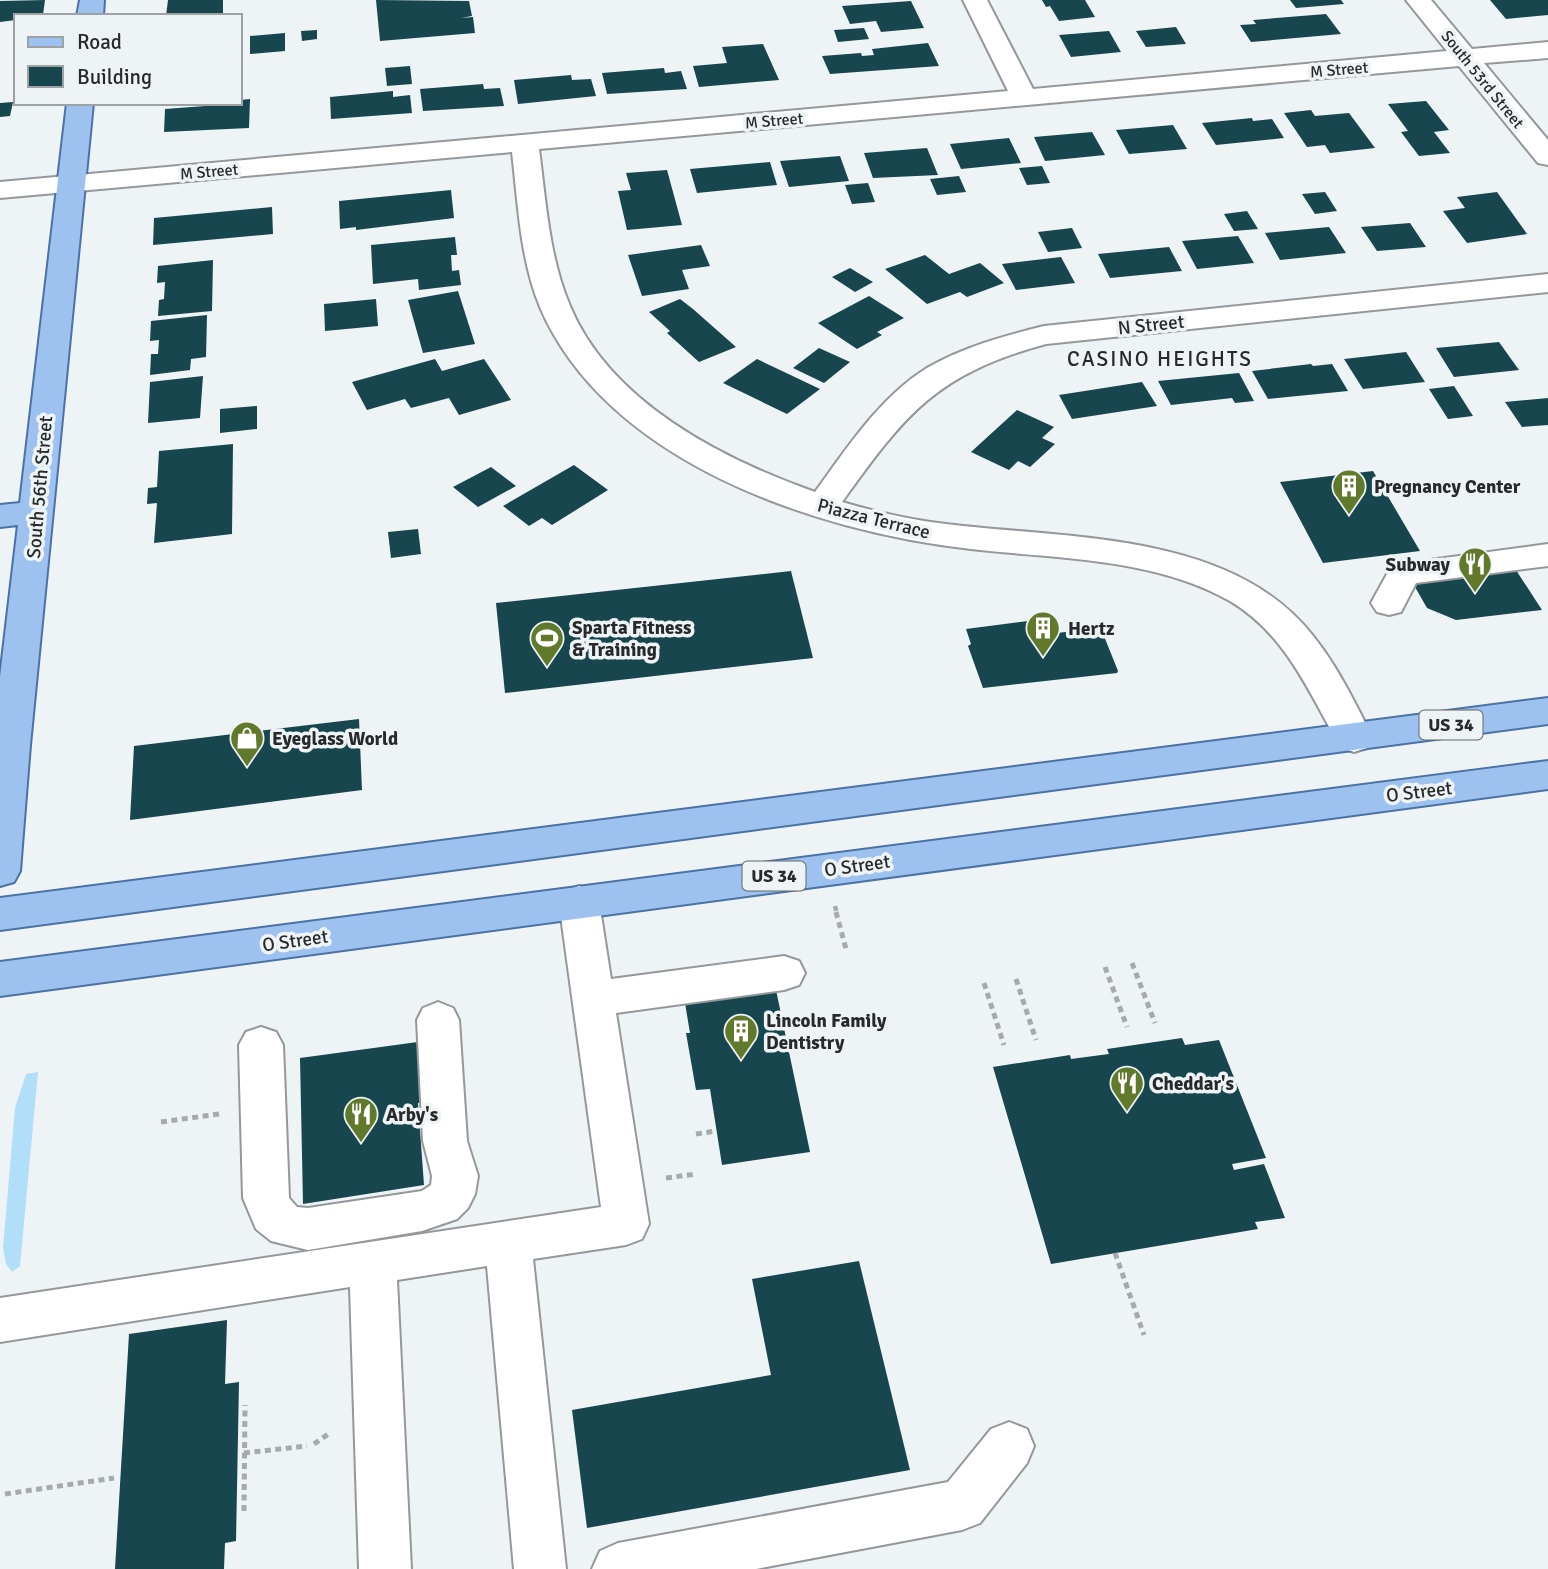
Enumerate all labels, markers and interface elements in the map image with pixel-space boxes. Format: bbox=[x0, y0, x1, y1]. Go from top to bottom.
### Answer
legend bbox=[14, 14, 242, 105]
street label: South 53rd Street bbox=[1437, 27, 1528, 133]
text: Road bbox=[77, 29, 122, 55]
street label: M Street bbox=[1309, 57, 1369, 82]
text: Building bbox=[77, 64, 152, 90]
street label: M Street bbox=[744, 108, 804, 133]
street label: M Street bbox=[179, 159, 239, 184]
street label: N Street bbox=[1117, 310, 1186, 340]
district label: CASINO HEIGHTS bbox=[1067, 346, 1253, 372]
street label: South 56th Street bbox=[22, 414, 58, 559]
building icon: Pregnancy Center bbox=[1330, 467, 1368, 516]
place label: Pregnancy Center bbox=[1374, 475, 1521, 499]
street label: Piazza Terrace bbox=[815, 493, 933, 545]
restaurant icon: Subway bbox=[1456, 545, 1494, 594]
place label: Subway bbox=[1386, 553, 1451, 577]
building icon: Hertz bbox=[1024, 609, 1062, 658]
place label: Sparta Fitness & Training bbox=[572, 616, 691, 662]
place label: Hertz bbox=[1068, 617, 1115, 641]
sports icon: Sparta Fitness & Training bbox=[528, 619, 566, 668]
road number: US 34 bbox=[1420, 710, 1482, 740]
shop icon: Eyeglass World bbox=[228, 719, 266, 768]
place label: Eyeglass World bbox=[272, 727, 398, 751]
street label: O Street bbox=[1385, 776, 1454, 808]
street label: O Street bbox=[823, 849, 892, 882]
road number: US 34 bbox=[742, 862, 806, 890]
street label: O Street bbox=[261, 924, 330, 957]
place label: Lincoln Family Dentistry bbox=[766, 1009, 887, 1055]
building icon: Lincoln Family Dentistry bbox=[722, 1012, 760, 1061]
restaurant icon: Cheddar's bbox=[1108, 1064, 1146, 1113]
place label: Cheddar's bbox=[1152, 1072, 1234, 1096]
restaurant icon: Arby's bbox=[342, 1095, 380, 1144]
place label: Arby's bbox=[386, 1103, 438, 1127]

